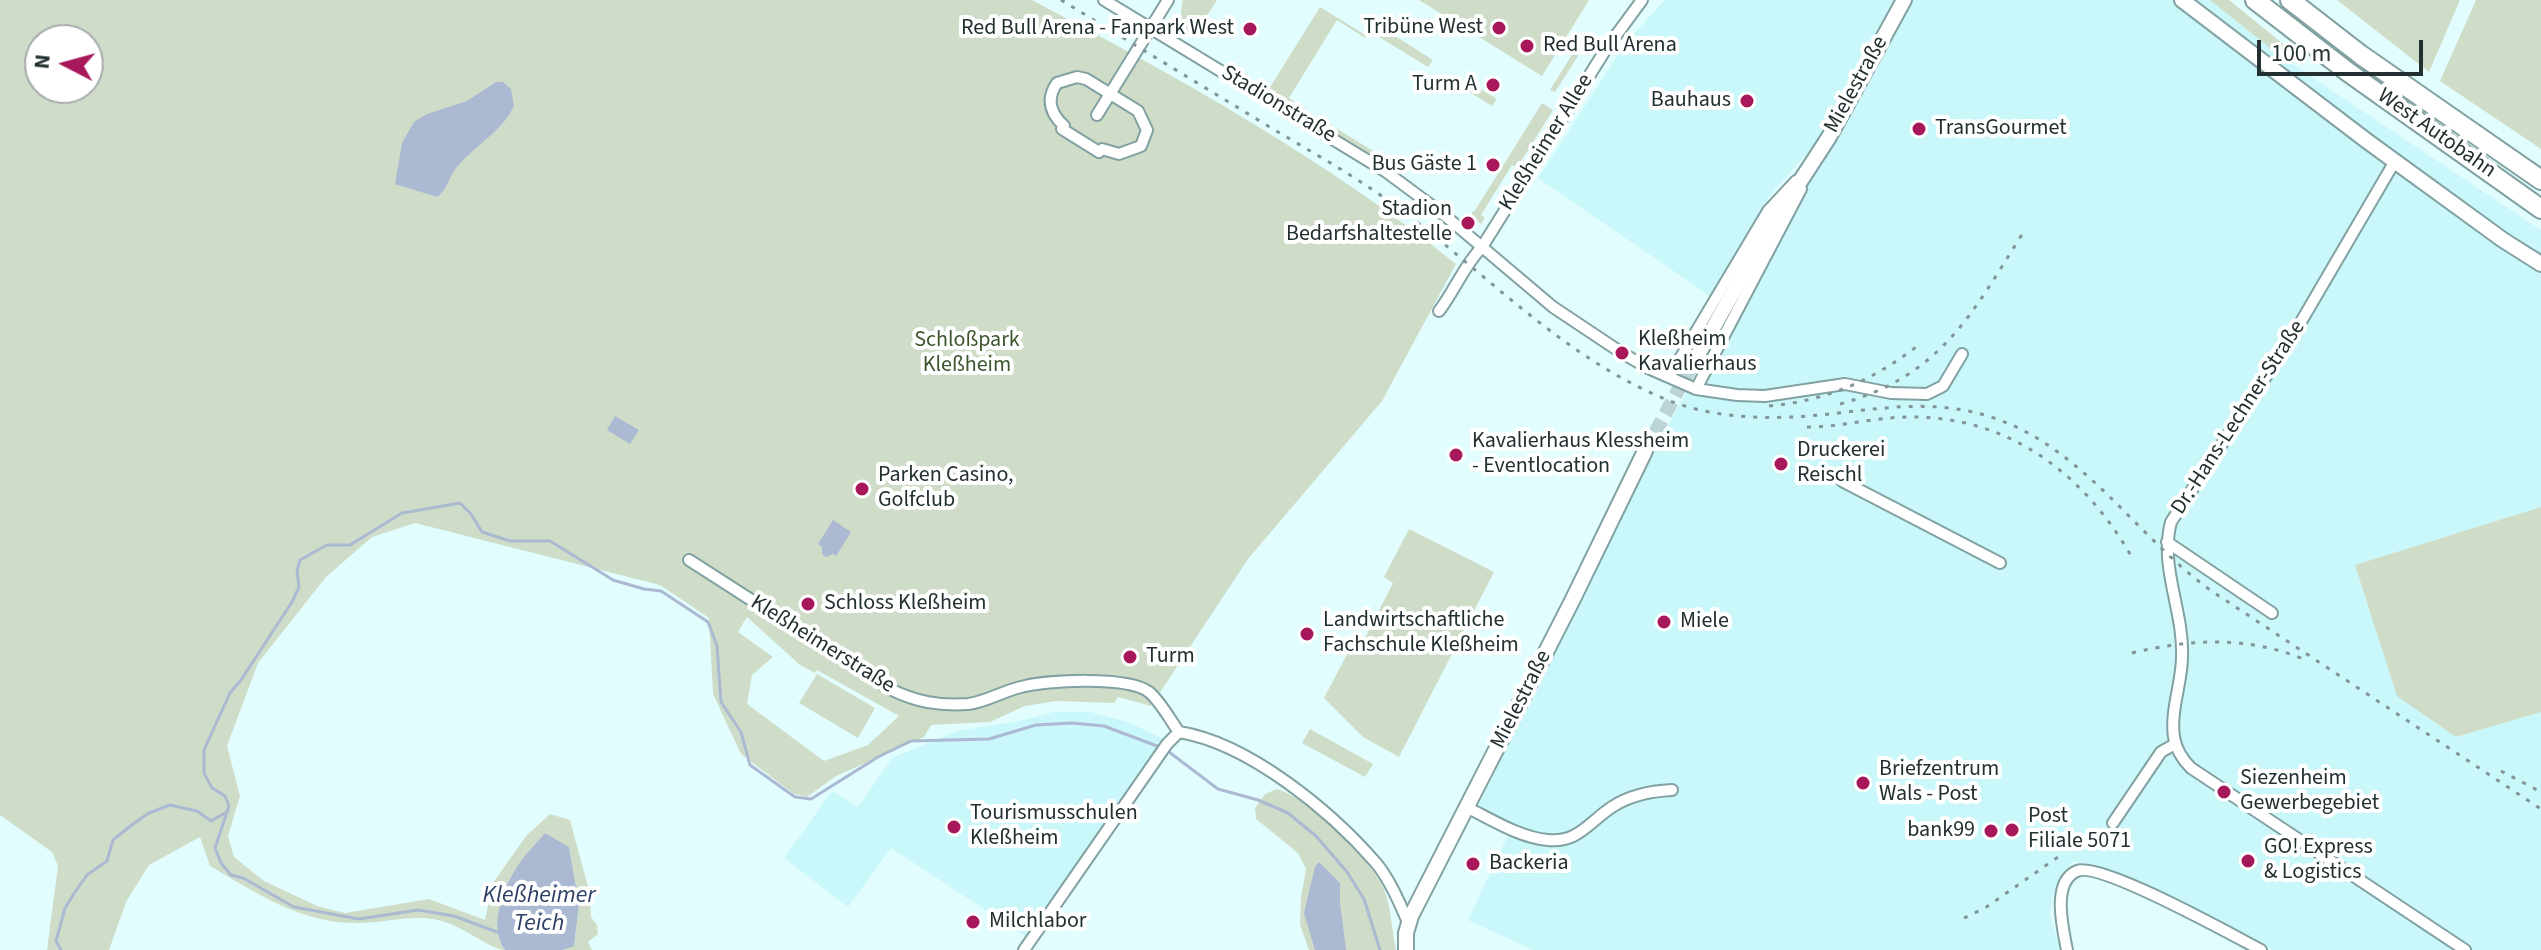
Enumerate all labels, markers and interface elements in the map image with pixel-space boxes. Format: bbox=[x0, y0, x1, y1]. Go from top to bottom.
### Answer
place label: Tribüne West bbox=[1363, 15, 1483, 41]
place label: Red Bull Arena - Fanpark West bbox=[961, 16, 1234, 42]
marker: Tribüne West bbox=[1490, 19, 1508, 37]
marker: Red Bull Arena - Fanpark West bbox=[1241, 20, 1259, 38]
north arrow bbox=[24, 24, 104, 104]
scale bar bbox=[2261, 24, 2427, 74]
street label: Mielestraße bbox=[1820, 32, 1894, 138]
place label: Red Bull Arena bbox=[1543, 33, 1677, 59]
text: 100 m bbox=[2271, 36, 2331, 71]
marker: Red Bull Arena bbox=[1518, 37, 1536, 55]
text: N bbox=[25, 53, 59, 71]
street label: Stadionstraße bbox=[1216, 61, 1340, 149]
street label: Kleßheimer Allee bbox=[1494, 70, 1600, 216]
place label: Turm A bbox=[1412, 72, 1477, 98]
marker: Turm A bbox=[1484, 76, 1502, 94]
street label: West Autobahn bbox=[2372, 83, 2500, 185]
place label: Bauhaus bbox=[1651, 88, 1731, 114]
marker: Bauhaus bbox=[1738, 92, 1756, 110]
place label: TransGourmet bbox=[1935, 116, 2067, 142]
marker: TransGourmet bbox=[1910, 120, 1928, 138]
place label: Bus Gäste 1 bbox=[1372, 152, 1477, 178]
marker: Bus Gäste 1 bbox=[1484, 156, 1502, 174]
place label: Stadion Bedarfshaltestelle bbox=[1286, 197, 1452, 248]
marker: Stadion Bedarfshaltestelle bbox=[1459, 214, 1477, 232]
street label: Dr.-Hans-Lechner-Straße bbox=[2166, 316, 2312, 520]
place label: Kleßheim Kavalierhaus bbox=[1638, 327, 1757, 378]
park label: Schloßpark Kleßheim bbox=[914, 328, 1020, 380]
marker: Kleßheim Kavalierhaus bbox=[1613, 344, 1631, 362]
place label: Kavalierhaus Klessheim - Eventlocation bbox=[1472, 429, 1689, 480]
place label: Druckerei Reischl bbox=[1797, 438, 1885, 490]
marker: Kavalierhaus Klessheim - Eventlocation bbox=[1447, 446, 1465, 464]
marker: Druckerei Reischl bbox=[1772, 455, 1790, 473]
place label: Parken Casino, Golfclub bbox=[878, 463, 1014, 514]
marker: Parken Casino, Golfclub bbox=[853, 480, 871, 498]
street label: Kleßheimerstraße bbox=[745, 590, 899, 700]
place label: Schloss Kleßheim bbox=[824, 591, 987, 617]
marker: Schloss Kleßheim bbox=[799, 595, 817, 613]
place label: Landwirtschaftliche Fachschule Kleßheim bbox=[1323, 608, 1519, 660]
place label: Miele bbox=[1680, 609, 1729, 635]
marker: Miele bbox=[1655, 613, 1673, 631]
marker: Landwirtschaftliche Fachschule Kleßheim bbox=[1298, 625, 1316, 643]
place label: Turm bbox=[1146, 644, 1195, 670]
street label: Mielestraße bbox=[1486, 646, 1558, 754]
marker: Turm bbox=[1121, 648, 1139, 666]
place label: Briefzentrum Wals - Post bbox=[1879, 757, 1999, 808]
place label: Siezenheim Gewerbegebiet bbox=[2240, 766, 2379, 818]
marker: Briefzentrum Wals - Post bbox=[1854, 774, 1872, 792]
marker: Siezenheim Gewerbegebiet bbox=[2215, 783, 2233, 801]
place label: Tourismusschulen Kleßheim bbox=[970, 801, 1138, 852]
place label: Post Filiale 5071 bbox=[2028, 804, 2131, 856]
marker: Tourismusschulen Kleßheim bbox=[945, 818, 963, 836]
place label: bank99 bbox=[1907, 818, 1975, 844]
marker: Post Filiale 5071 bbox=[2003, 821, 2021, 839]
marker: bank99 bbox=[1982, 822, 2000, 840]
place label: GO! Express & Logistics bbox=[2264, 835, 2373, 886]
place label: Backeria bbox=[1489, 851, 1569, 877]
marker: GO! Express & Logistics bbox=[2239, 852, 2257, 870]
marker: Backeria bbox=[1464, 855, 1482, 873]
water label: Kleßheimer Teich bbox=[483, 883, 595, 939]
place label: Milchlabor bbox=[989, 909, 1086, 935]
marker: Milchlabor bbox=[964, 913, 982, 931]

